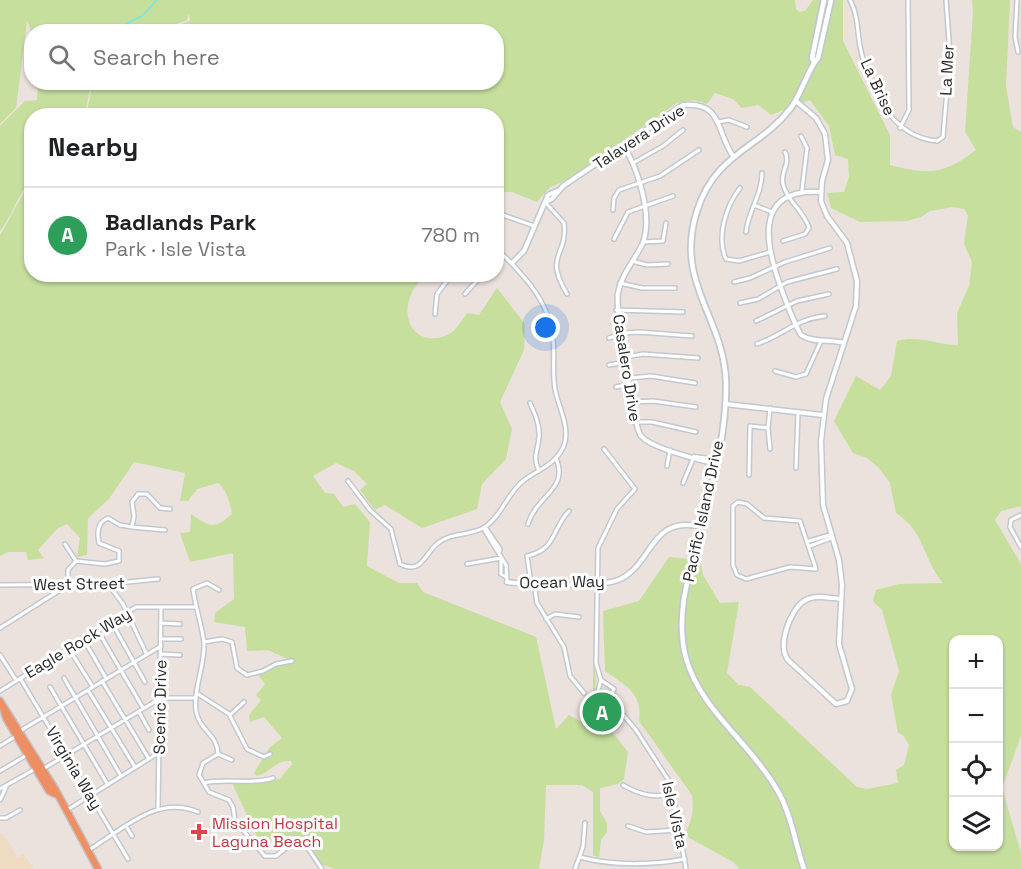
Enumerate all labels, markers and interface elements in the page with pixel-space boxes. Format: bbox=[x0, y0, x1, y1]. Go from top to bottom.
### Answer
search box bbox=[24, 24, 504, 90]
icon: search bbox=[45, 41, 78, 74]
text: Search here bbox=[93, 43, 220, 71]
street label: La Mer bbox=[935, 44, 959, 96]
street label: La Brise bbox=[856, 55, 900, 119]
street label: Talavera Drive bbox=[589, 100, 689, 174]
text: Nearby bbox=[48, 130, 138, 164]
text: Badlands Park bbox=[105, 208, 256, 236]
text: A bbox=[61, 222, 74, 248]
text: 780 m bbox=[421, 222, 480, 248]
text: Park · Isle Vista bbox=[105, 236, 246, 262]
your location bbox=[531, 313, 560, 342]
street label: Casalero Drive bbox=[608, 313, 646, 423]
street label: Pacific Island Drive bbox=[678, 438, 728, 584]
street label: Ocean Way bbox=[519, 571, 605, 593]
street label: West Street bbox=[33, 573, 125, 595]
street label: Eagle Rock Way bbox=[21, 603, 135, 683]
map controls bbox=[949, 635, 1003, 851]
button: + bbox=[949, 635, 1003, 689]
street label: Scenic Drive bbox=[149, 660, 171, 754]
button: − bbox=[949, 689, 1003, 743]
pin: A bbox=[582, 690, 622, 734]
street label: Virginia Way bbox=[41, 723, 107, 813]
button: locate bbox=[949, 743, 1003, 797]
street label: Isle Vista bbox=[657, 779, 693, 851]
button: layers bbox=[949, 797, 1003, 851]
place label: Mission Hospital Laguna Beach bbox=[212, 813, 338, 852]
marker: Mission Hospital Laguna Beach bbox=[190, 823, 208, 841]

